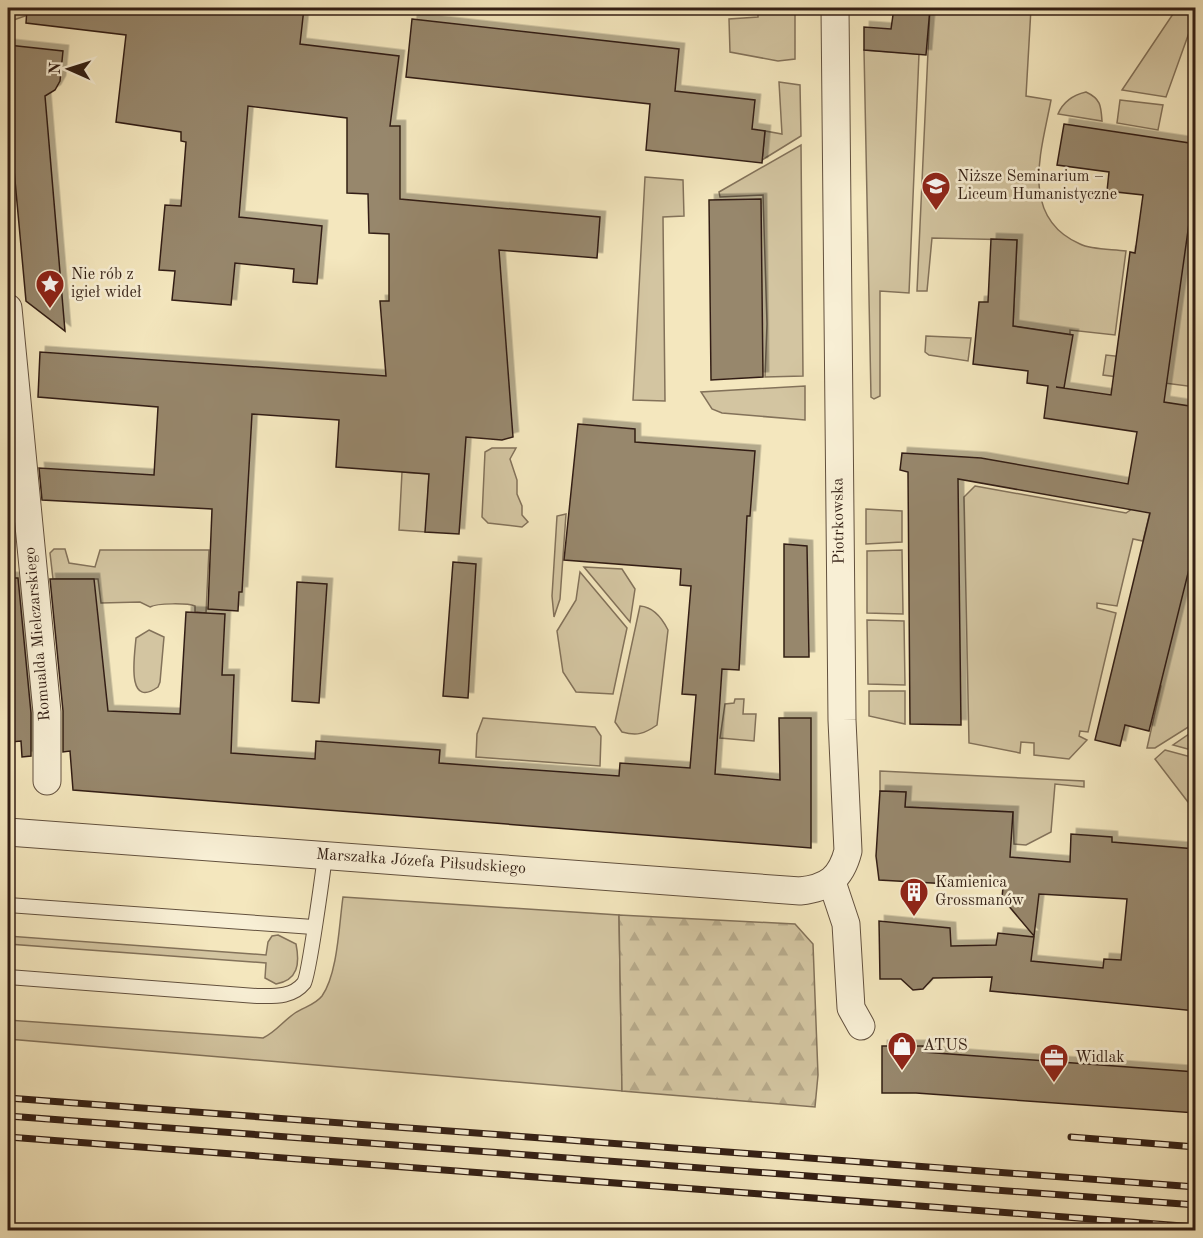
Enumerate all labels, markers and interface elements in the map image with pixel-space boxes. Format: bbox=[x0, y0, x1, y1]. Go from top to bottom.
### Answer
north arrow bbox=[39, 39, 99, 99]
text: N bbox=[48, 61, 64, 75]
place label: Niższe Seminarium – Liceum Humanistyczne bbox=[957, 169, 1117, 203]
school or university icon: Niższe Seminarium – Liceum Humanistyczne bbox=[920, 170, 952, 212]
place label: Nie rób z igieł wideł bbox=[71, 267, 142, 301]
place icon: Nie rób z igieł wideł bbox=[34, 268, 66, 310]
street label: Piotrkowska bbox=[830, 477, 848, 565]
street label: Romualda Mielczarskiego bbox=[22, 546, 54, 722]
street label: Marszałka Józefa Piłsudskiego bbox=[315, 847, 527, 877]
place label: Kamienica Grossmanów bbox=[935, 875, 1025, 909]
building icon: Kamienica Grossmanów bbox=[898, 876, 930, 918]
shop icon: ATUS bbox=[886, 1030, 918, 1072]
place label: ATUS bbox=[923, 1038, 968, 1054]
office icon: Widlak bbox=[1038, 1042, 1070, 1084]
place label: Widlak bbox=[1075, 1050, 1125, 1066]

